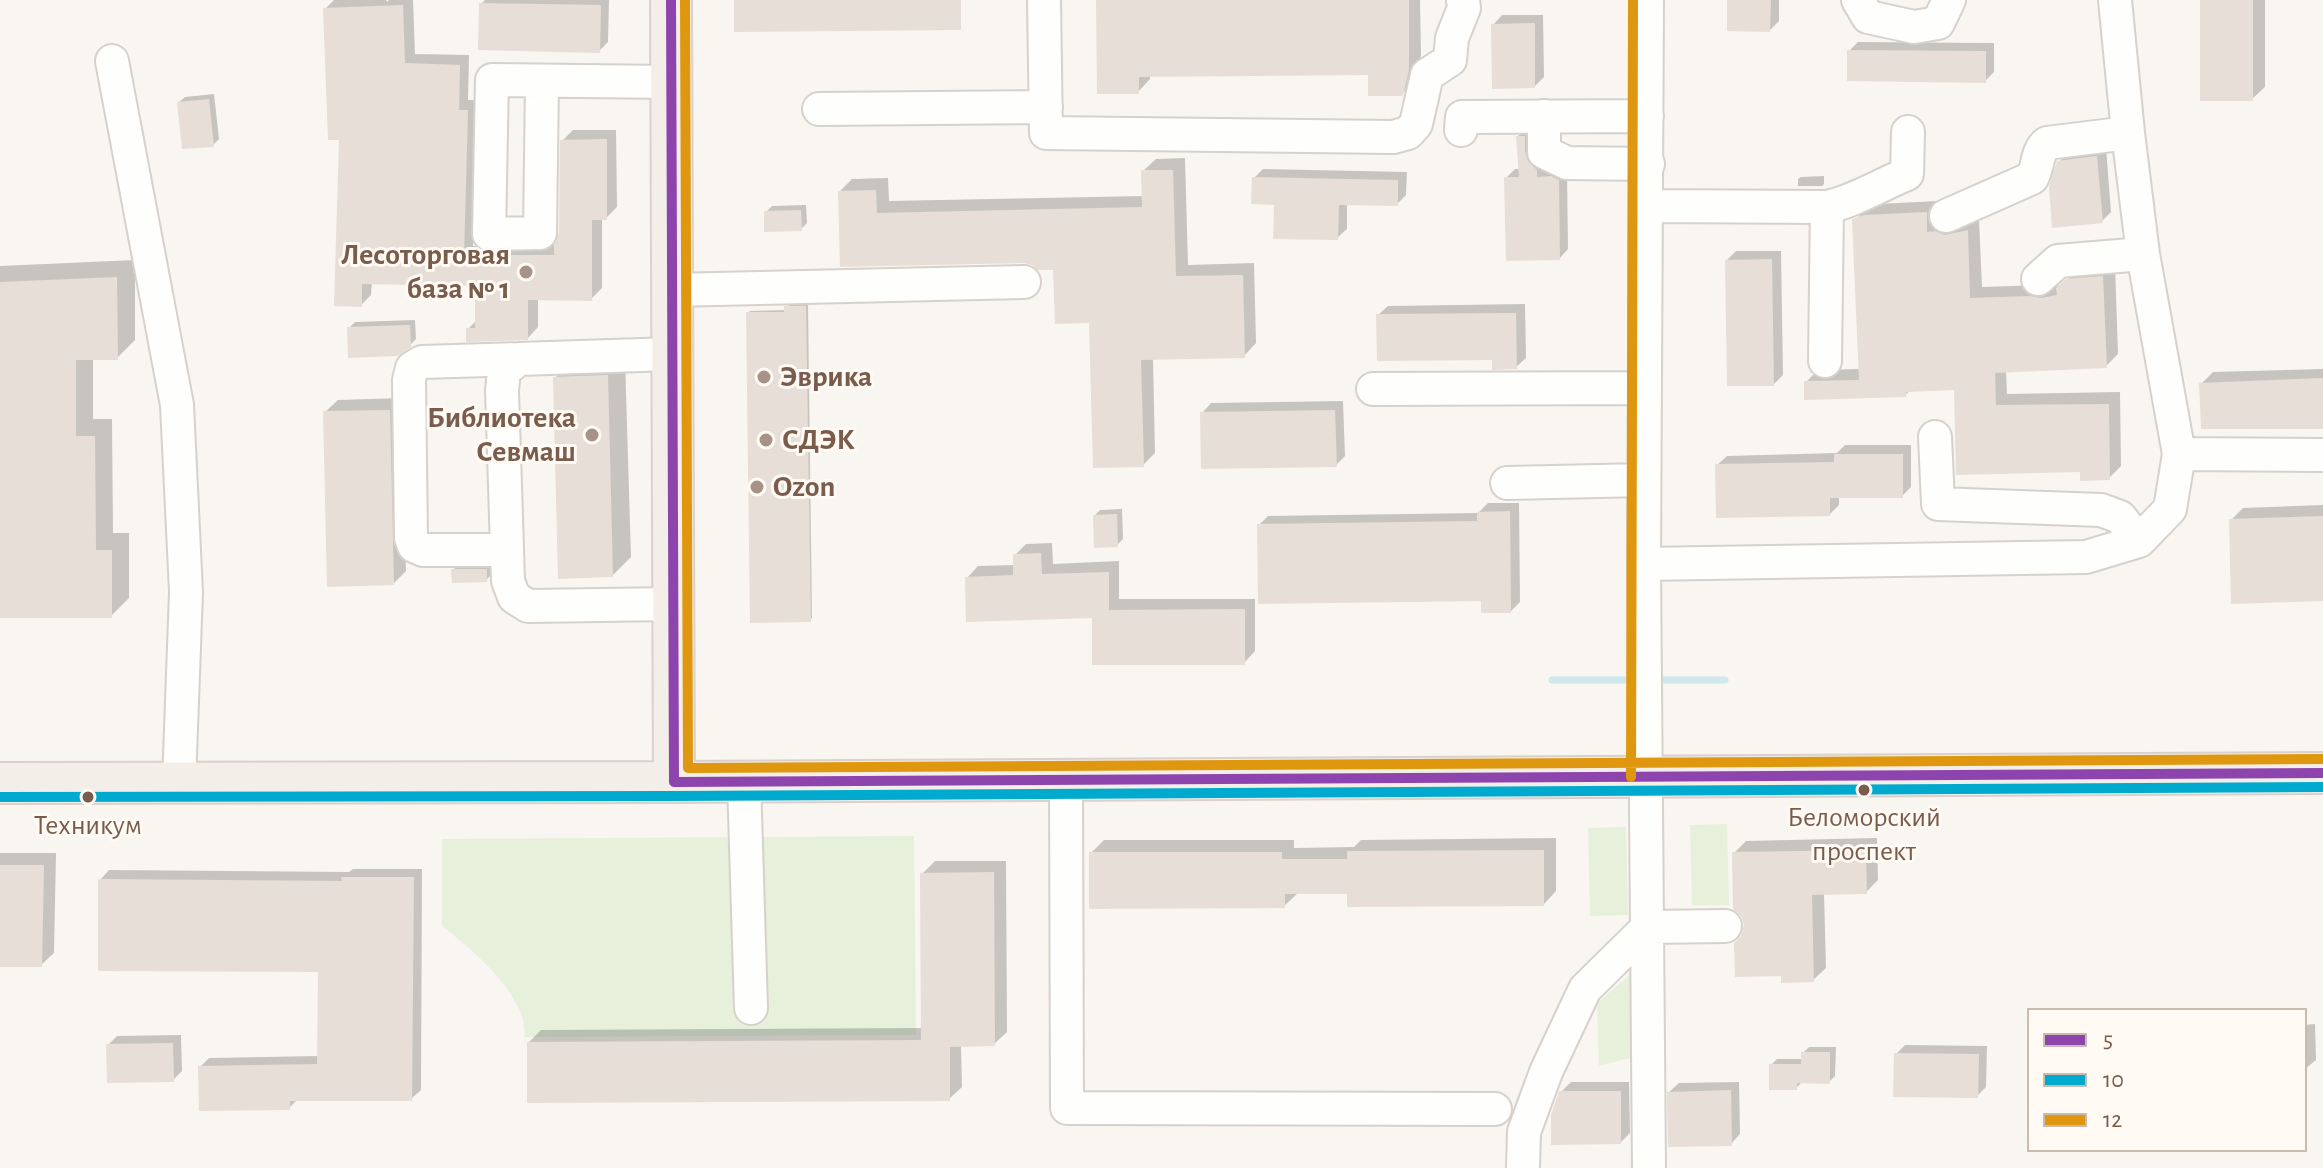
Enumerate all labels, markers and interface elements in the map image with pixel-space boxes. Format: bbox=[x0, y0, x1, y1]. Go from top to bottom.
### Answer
place label: Лесоторговая база № 1 bbox=[341, 237, 510, 308]
marker: Лесоторговая база № 1 bbox=[517, 263, 535, 281]
place label: Эврика bbox=[780, 359, 872, 395]
marker: Эврика bbox=[755, 368, 773, 386]
place label: Библиотека Севмаш bbox=[427, 400, 576, 470]
place label: СДЭК bbox=[782, 422, 855, 458]
marker: Библиотека Севмаш bbox=[583, 426, 601, 444]
marker: СДЭК bbox=[757, 431, 775, 449]
place label: Ozon bbox=[773, 469, 835, 505]
marker: Ozon bbox=[748, 478, 766, 496]
marker: Беломорский проспект bbox=[1856, 782, 1872, 798]
marker: Техникум bbox=[80, 789, 96, 805]
place label: Беломорский проспект bbox=[1787, 801, 1941, 867]
place label: Техникум bbox=[34, 809, 142, 843]
legend bbox=[2027, 1008, 2307, 1152]
text: 5 bbox=[2103, 1028, 2113, 1052]
text: 10 bbox=[2103, 1068, 2124, 1092]
text: 12 bbox=[2103, 1108, 2122, 1132]

